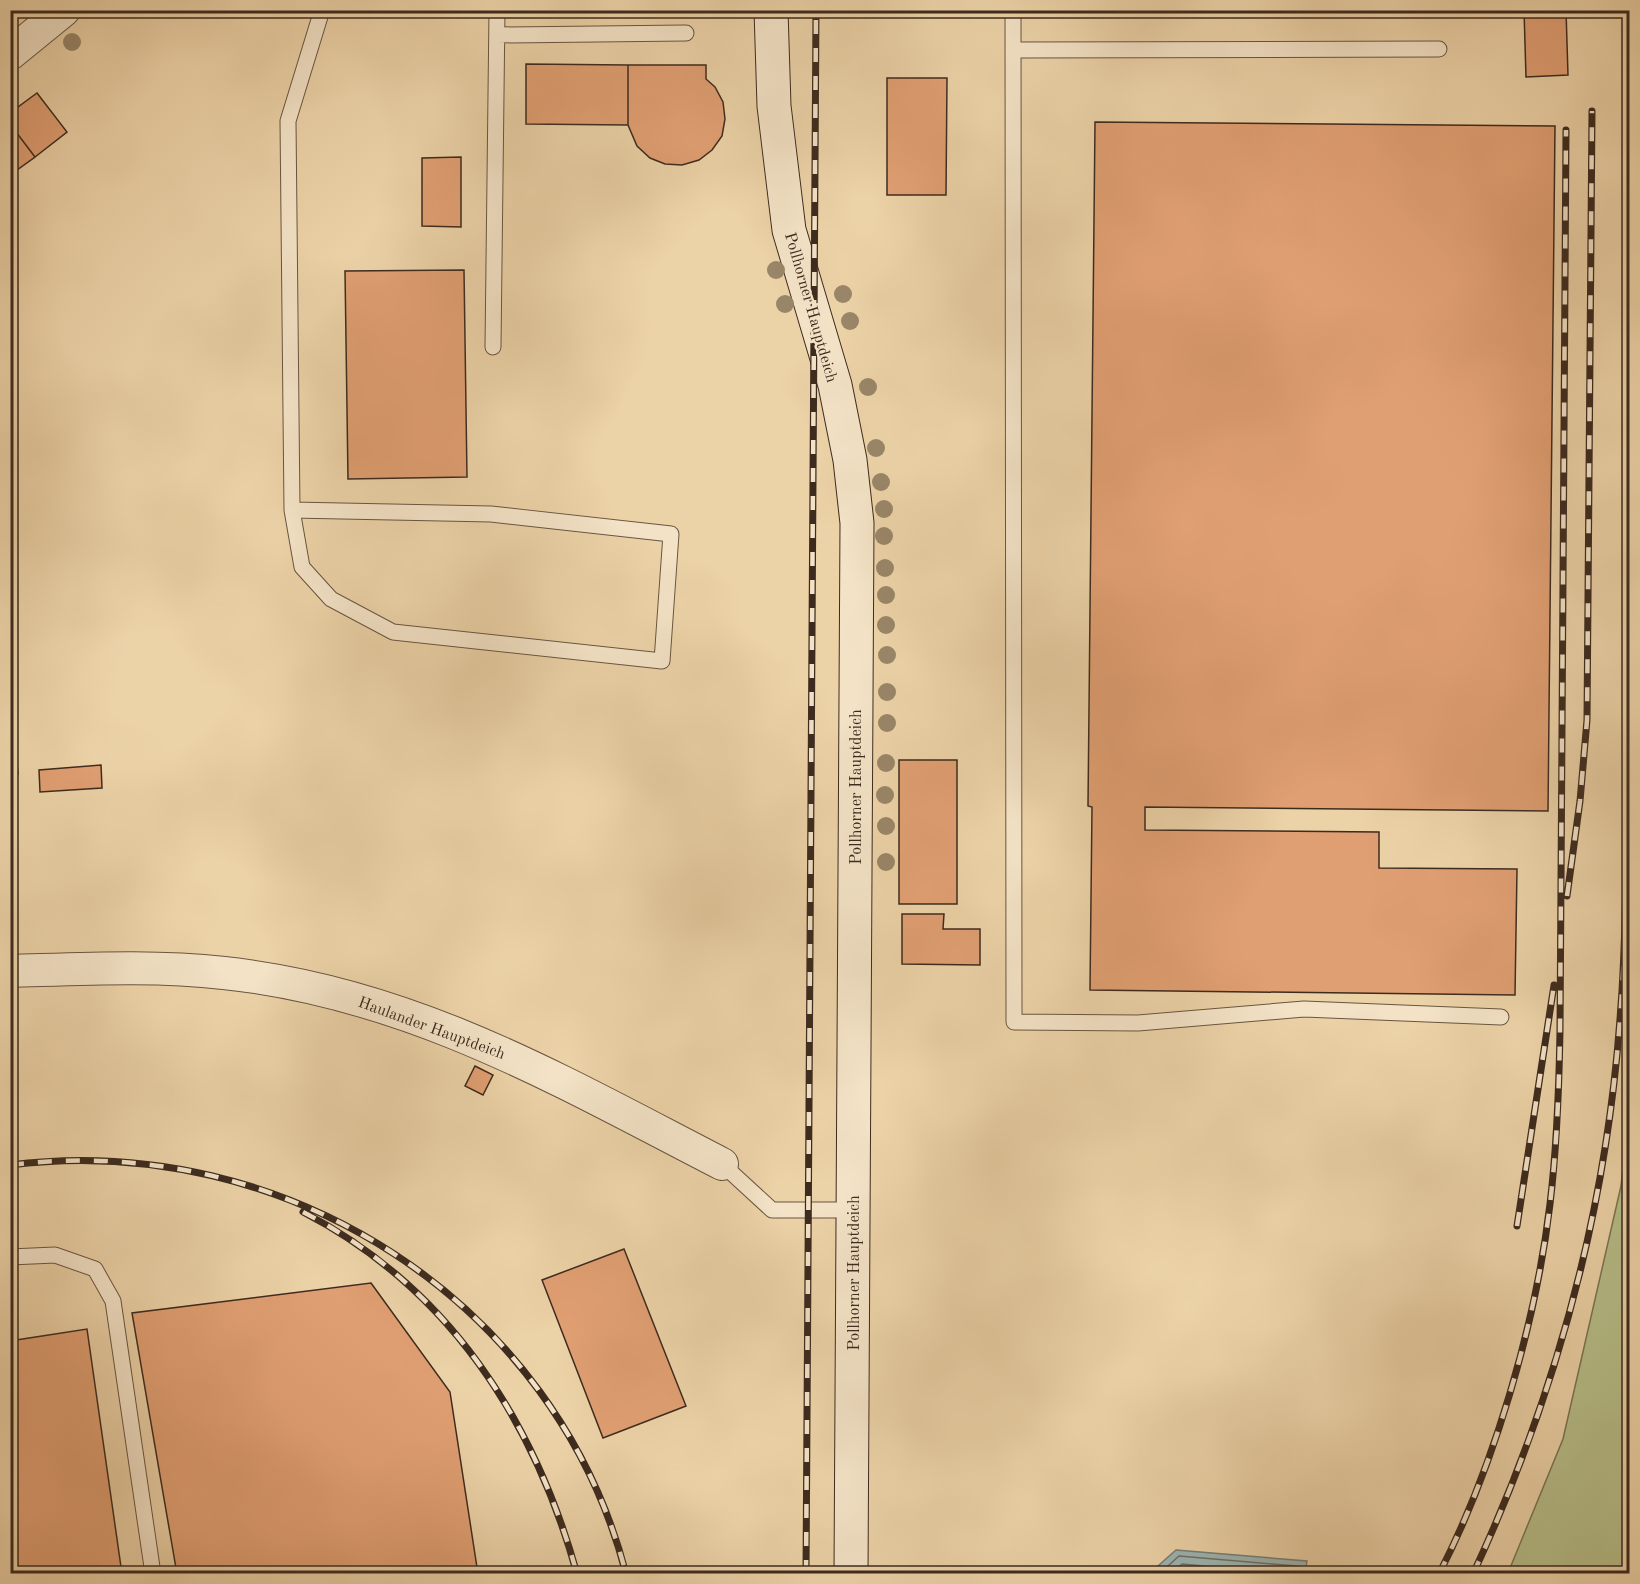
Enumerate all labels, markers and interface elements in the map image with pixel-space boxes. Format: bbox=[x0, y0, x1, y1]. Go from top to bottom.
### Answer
street label: Pollhorner Hauptdeich bbox=[781, 231, 839, 385]
street label: Pollhorner Hauptdeich bbox=[849, 709, 865, 865]
street label: Haulander Hauptdeich bbox=[356, 995, 507, 1063]
street label: Pollhorner Hauptdeich bbox=[847, 1195, 863, 1351]

